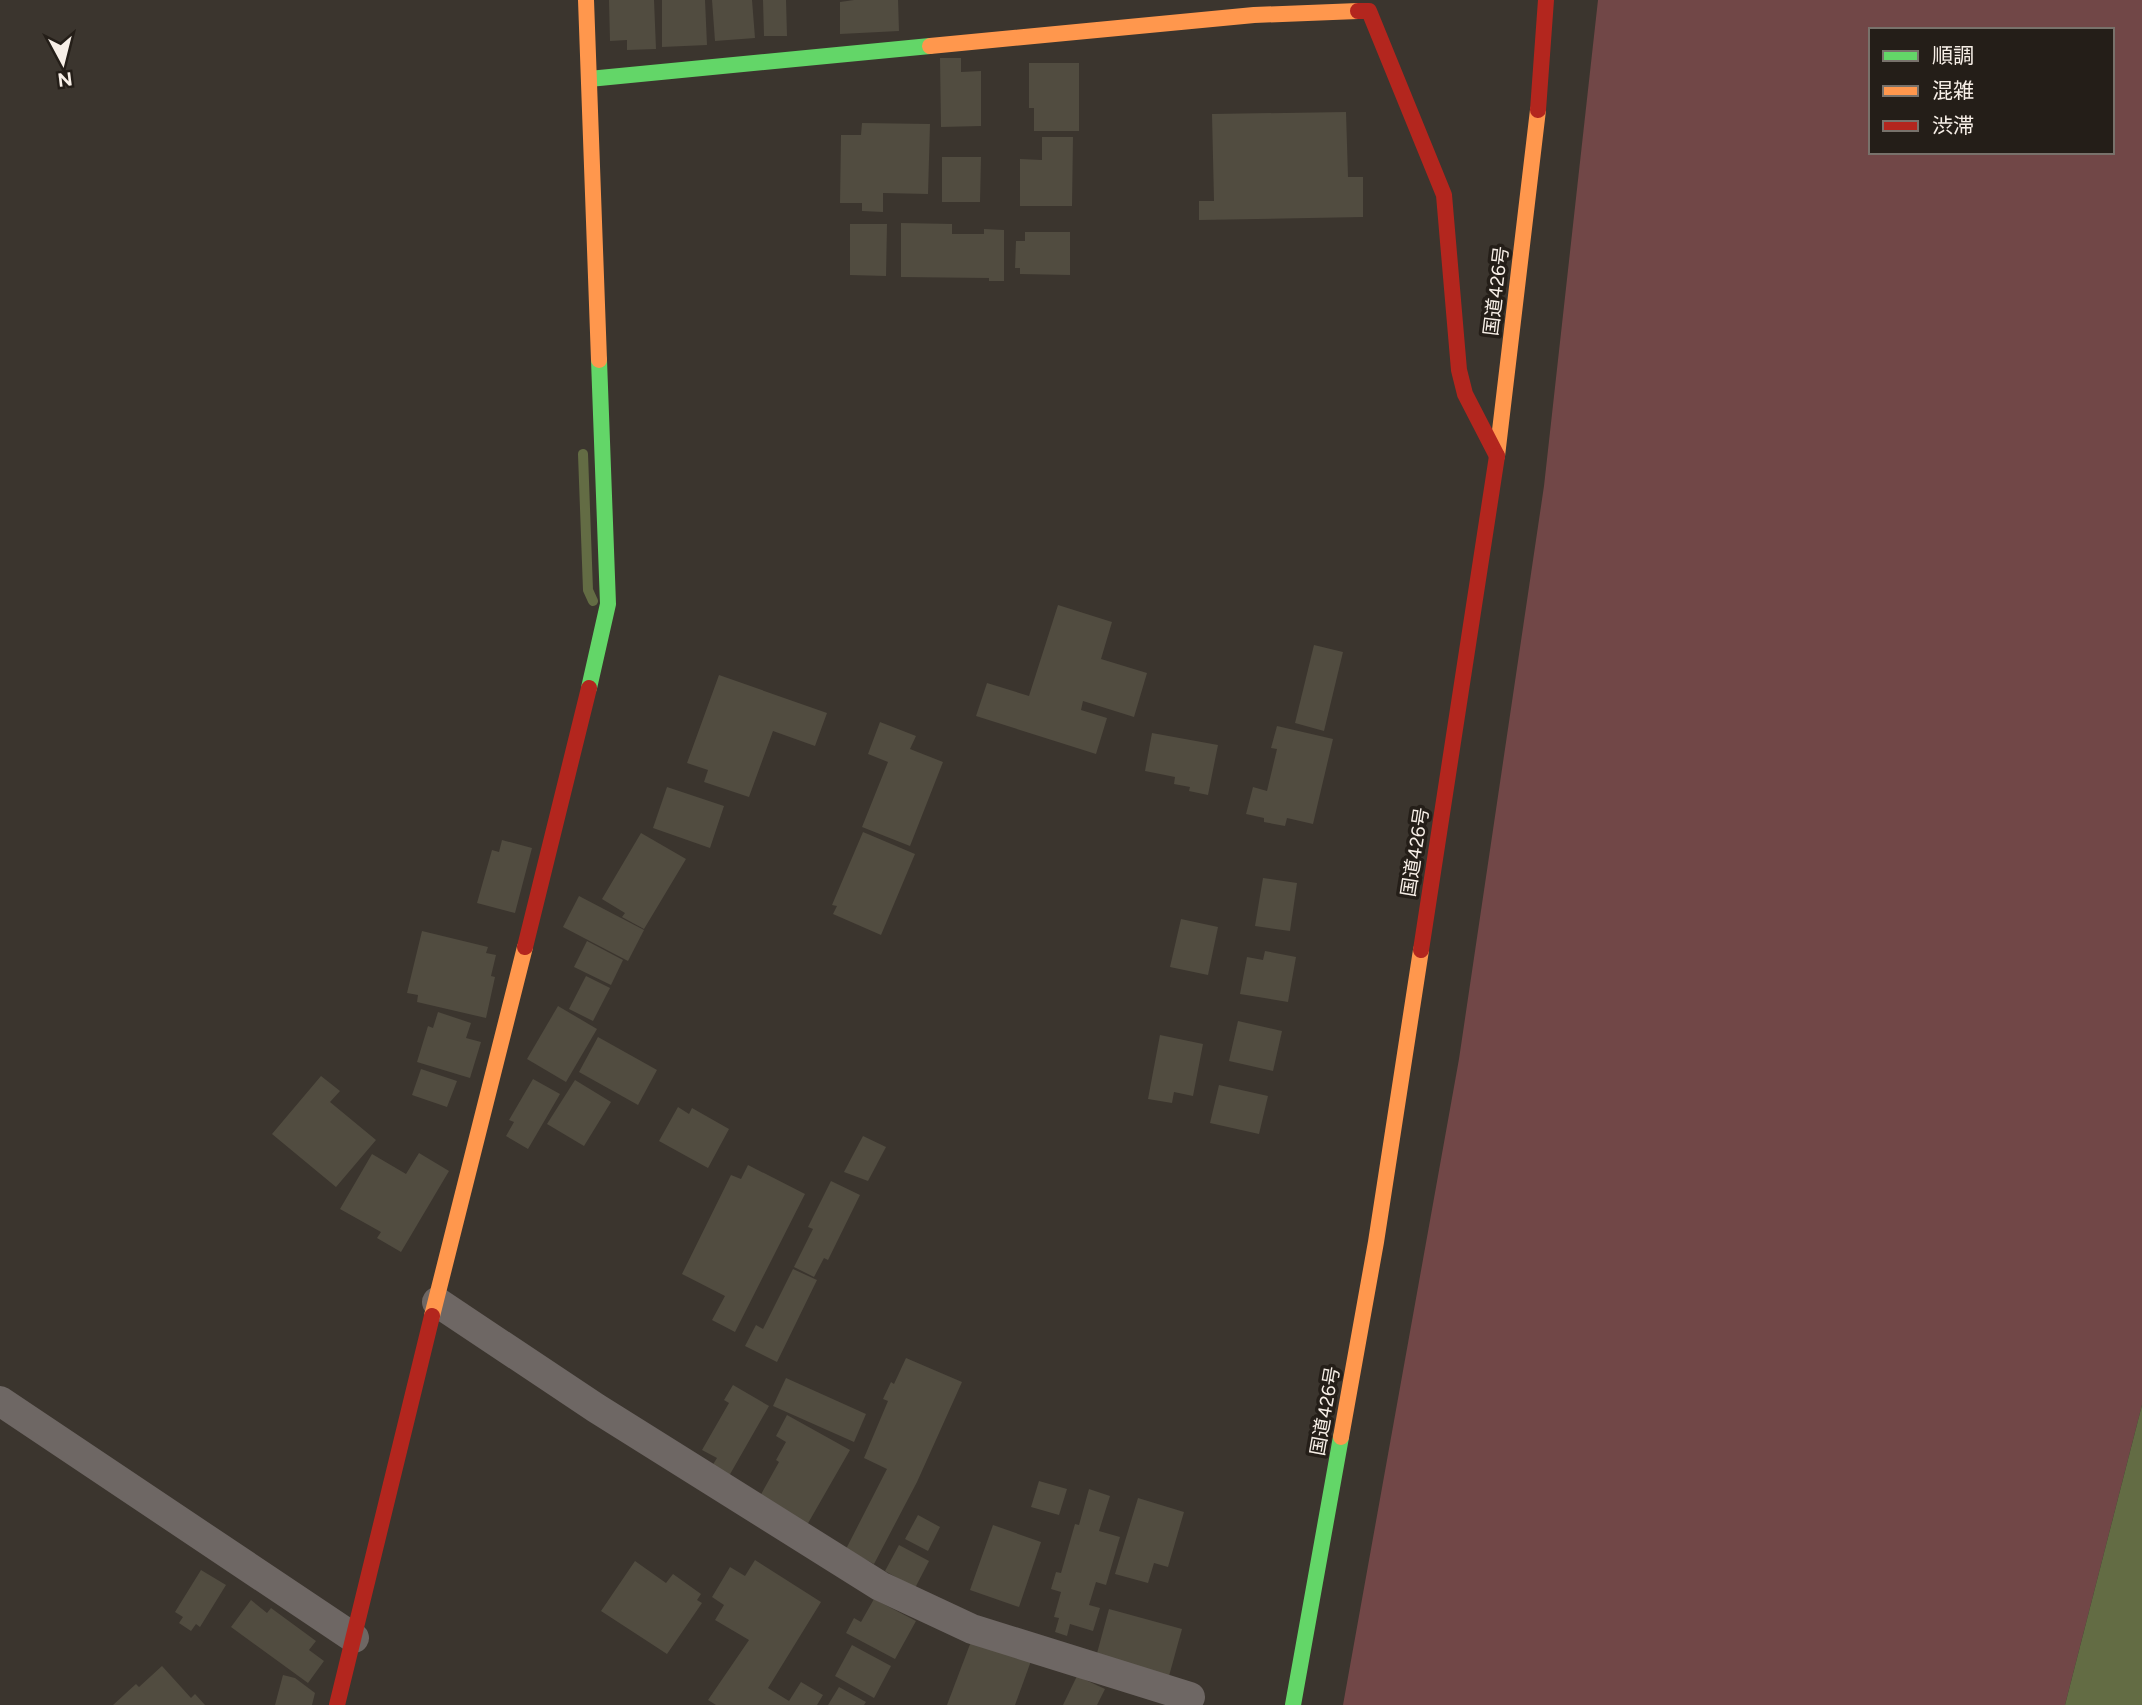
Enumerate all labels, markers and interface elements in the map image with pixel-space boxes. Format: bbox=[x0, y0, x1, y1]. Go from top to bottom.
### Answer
north arrow bbox=[28, 28, 98, 98]
legend bbox=[1869, 28, 2114, 154]
text: 順調 bbox=[1932, 43, 1974, 68]
text: N bbox=[56, 67, 74, 92]
text: 混雑 bbox=[1932, 78, 1974, 103]
text: 渋滞 bbox=[1932, 113, 1974, 138]
street label: 国道426号 bbox=[1479, 245, 1513, 337]
street label: 国道426号 bbox=[1397, 806, 1433, 898]
street label: 国道426号 bbox=[1306, 1365, 1344, 1457]

